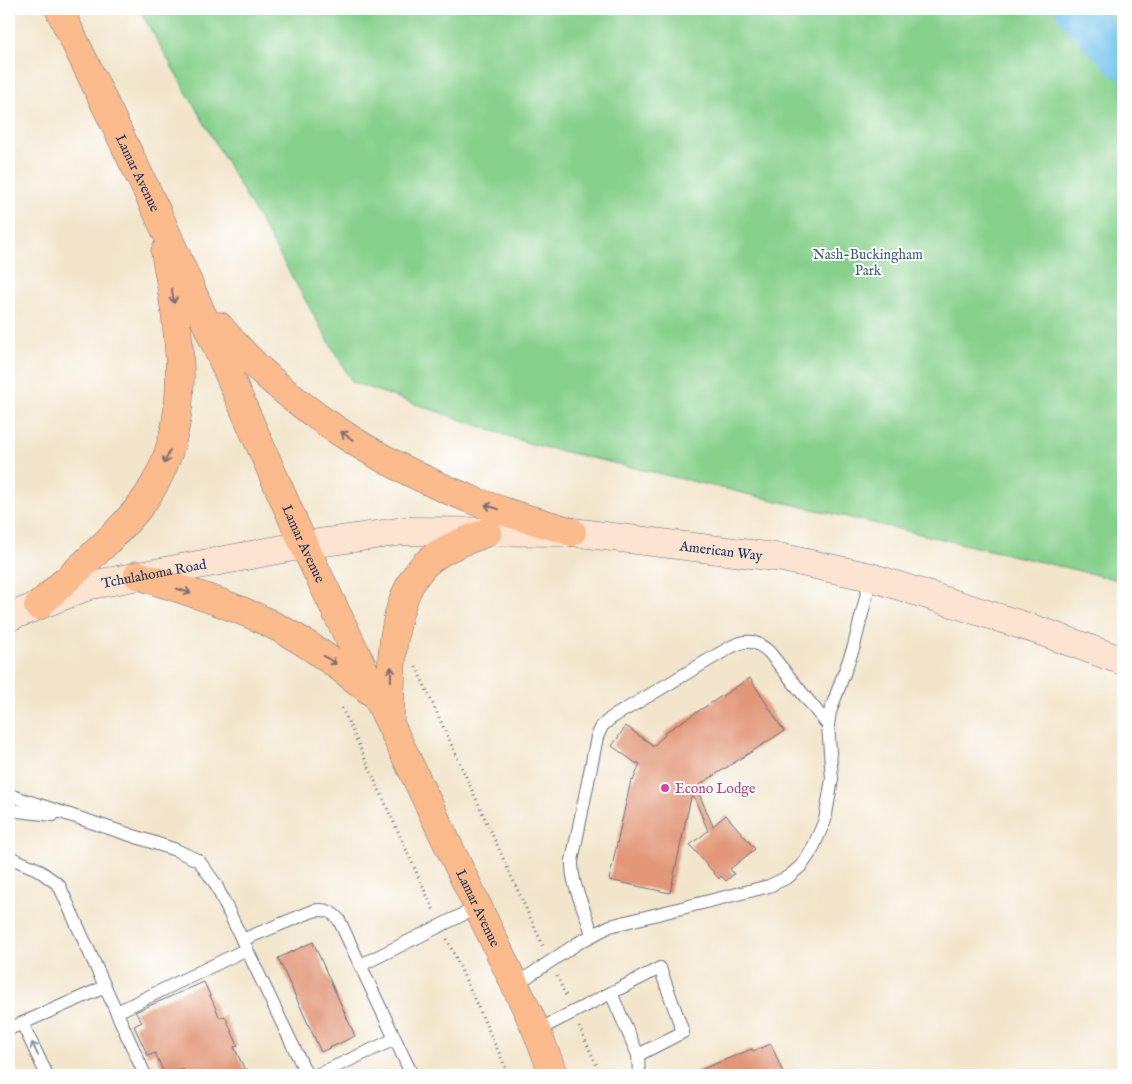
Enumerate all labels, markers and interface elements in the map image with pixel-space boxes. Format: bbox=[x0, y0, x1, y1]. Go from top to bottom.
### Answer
street label: Lamar Avenue bbox=[111, 132, 164, 216]
park label: Nash-Buckingham Park bbox=[813, 246, 923, 280]
one-way arrow bbox=[169, 288, 179, 304]
one-way arrow bbox=[340, 431, 354, 441]
one-way arrow bbox=[162, 449, 171, 464]
one-way arrow bbox=[485, 501, 501, 511]
street label: Lamar Avenue bbox=[277, 502, 329, 586]
street label: American Way bbox=[678, 537, 764, 565]
street label: Tchulahoma Road bbox=[100, 555, 208, 593]
one-way arrow bbox=[176, 587, 192, 596]
one-way arrow bbox=[323, 656, 337, 666]
one-way arrow bbox=[386, 666, 396, 682]
place label: Econo Lodge bbox=[675, 780, 756, 798]
marker: Econo Lodge bbox=[659, 782, 671, 794]
street label: Lamar Avenue bbox=[451, 867, 504, 951]
one-way arrow bbox=[29, 1042, 39, 1057]

